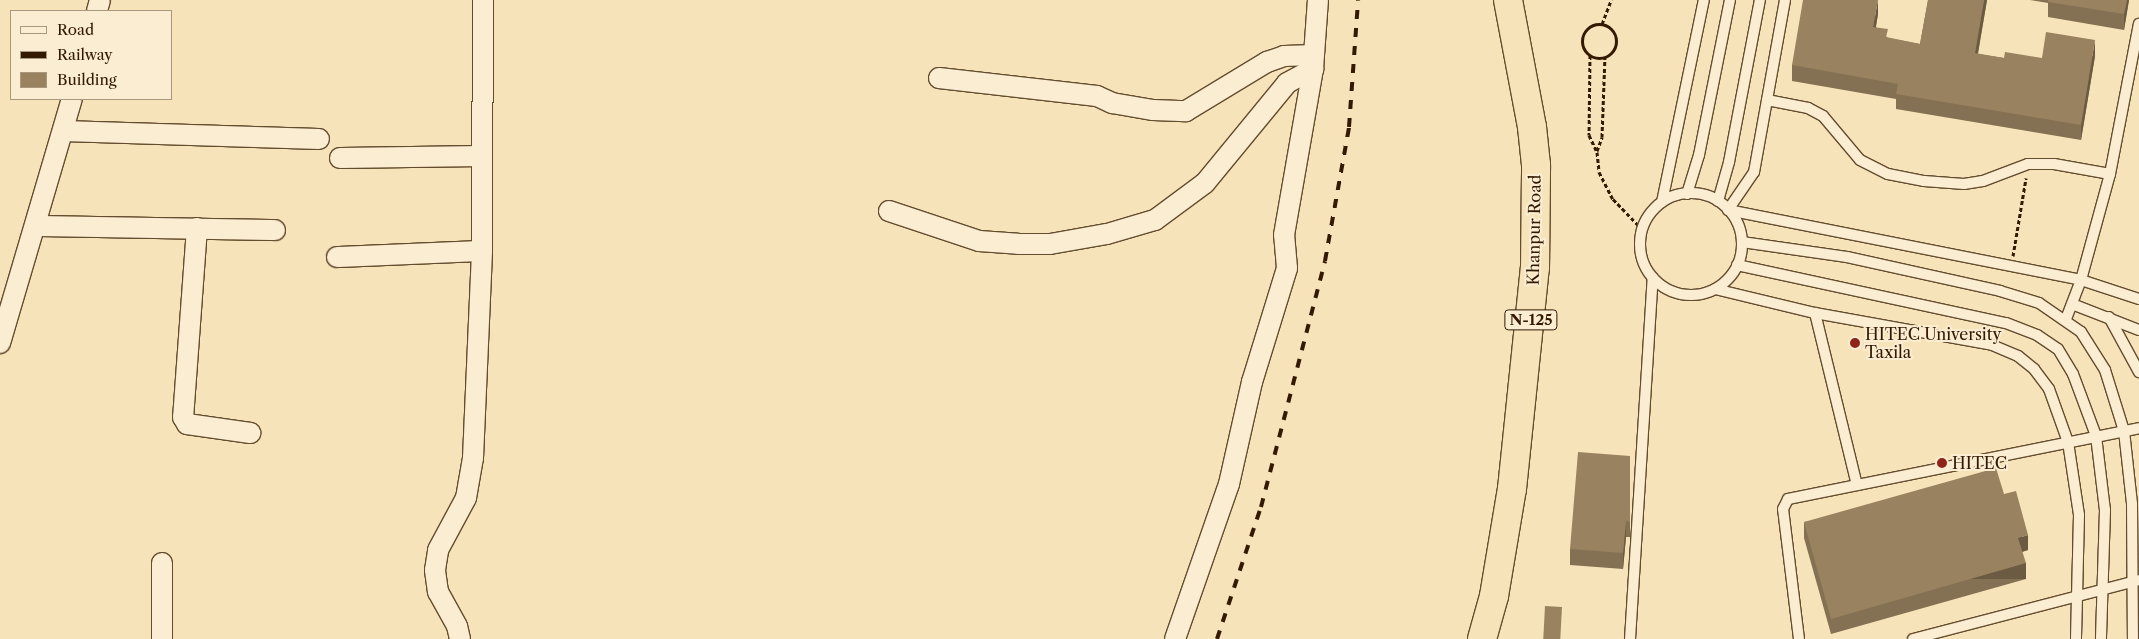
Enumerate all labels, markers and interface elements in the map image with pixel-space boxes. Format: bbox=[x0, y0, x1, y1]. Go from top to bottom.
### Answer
legend bbox=[10, 10, 172, 100]
text: Road bbox=[57, 20, 94, 39]
text: Railway bbox=[57, 45, 113, 64]
text: Building bbox=[57, 70, 117, 89]
street label: Khanpur Road bbox=[1523, 174, 1545, 286]
road number: N-125 bbox=[1504, 308, 1558, 332]
place label: HITEC University Taxila bbox=[1865, 324, 2001, 362]
marker: HITEC University Taxila bbox=[1849, 337, 1861, 349]
place label: HITEC bbox=[1952, 453, 2007, 473]
marker: HITEC bbox=[1936, 457, 1948, 469]

